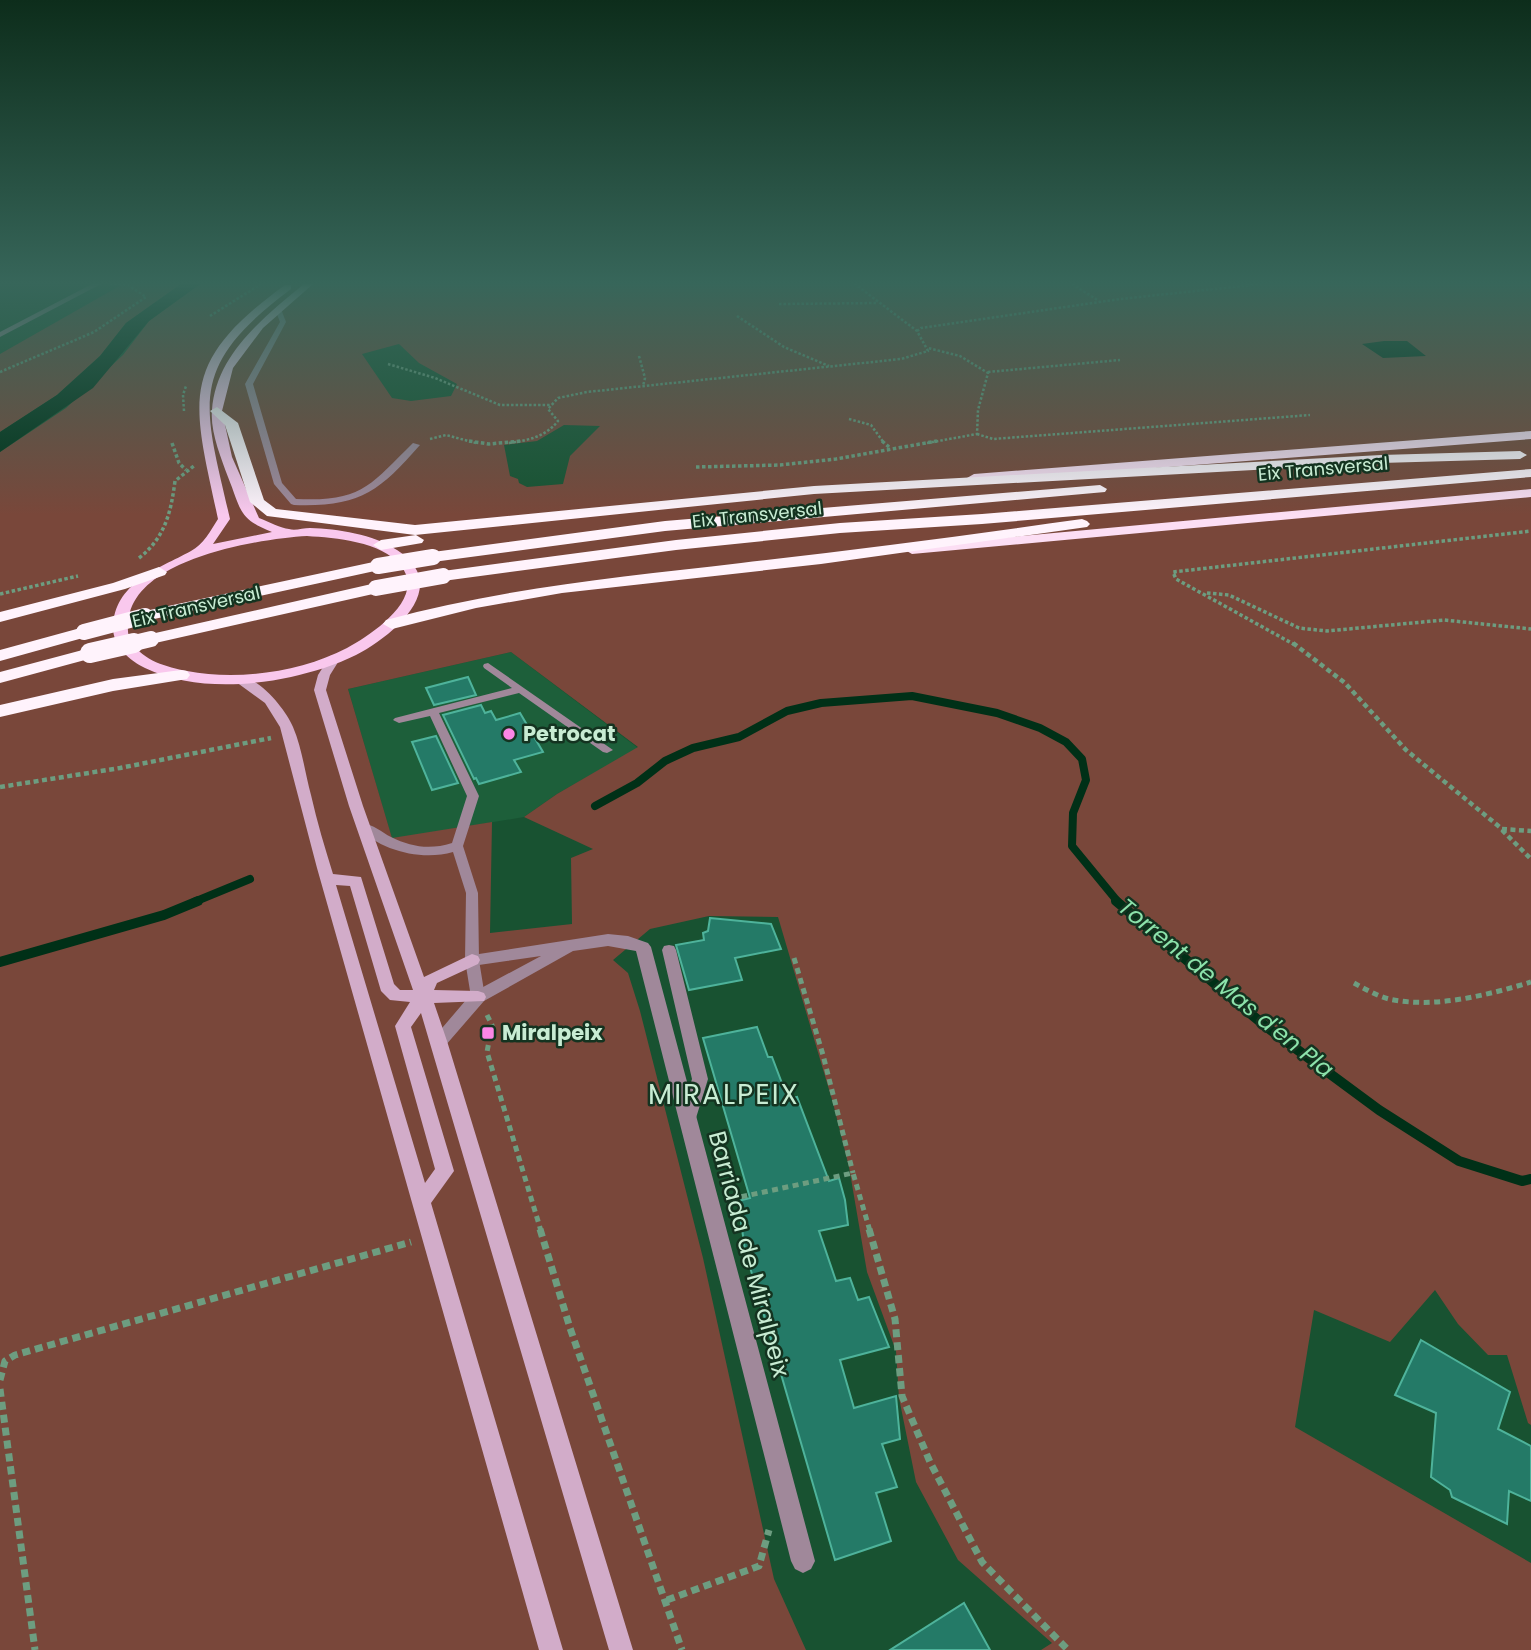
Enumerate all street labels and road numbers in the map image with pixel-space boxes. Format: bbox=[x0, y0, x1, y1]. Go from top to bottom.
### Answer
street label: Eix Transversal bbox=[1257, 450, 1389, 487]
street label: Eix Transversal bbox=[691, 495, 823, 534]
street label: Eix Transversal bbox=[129, 580, 262, 633]
street label: Barriada de Miralpeix bbox=[701, 1127, 798, 1381]

